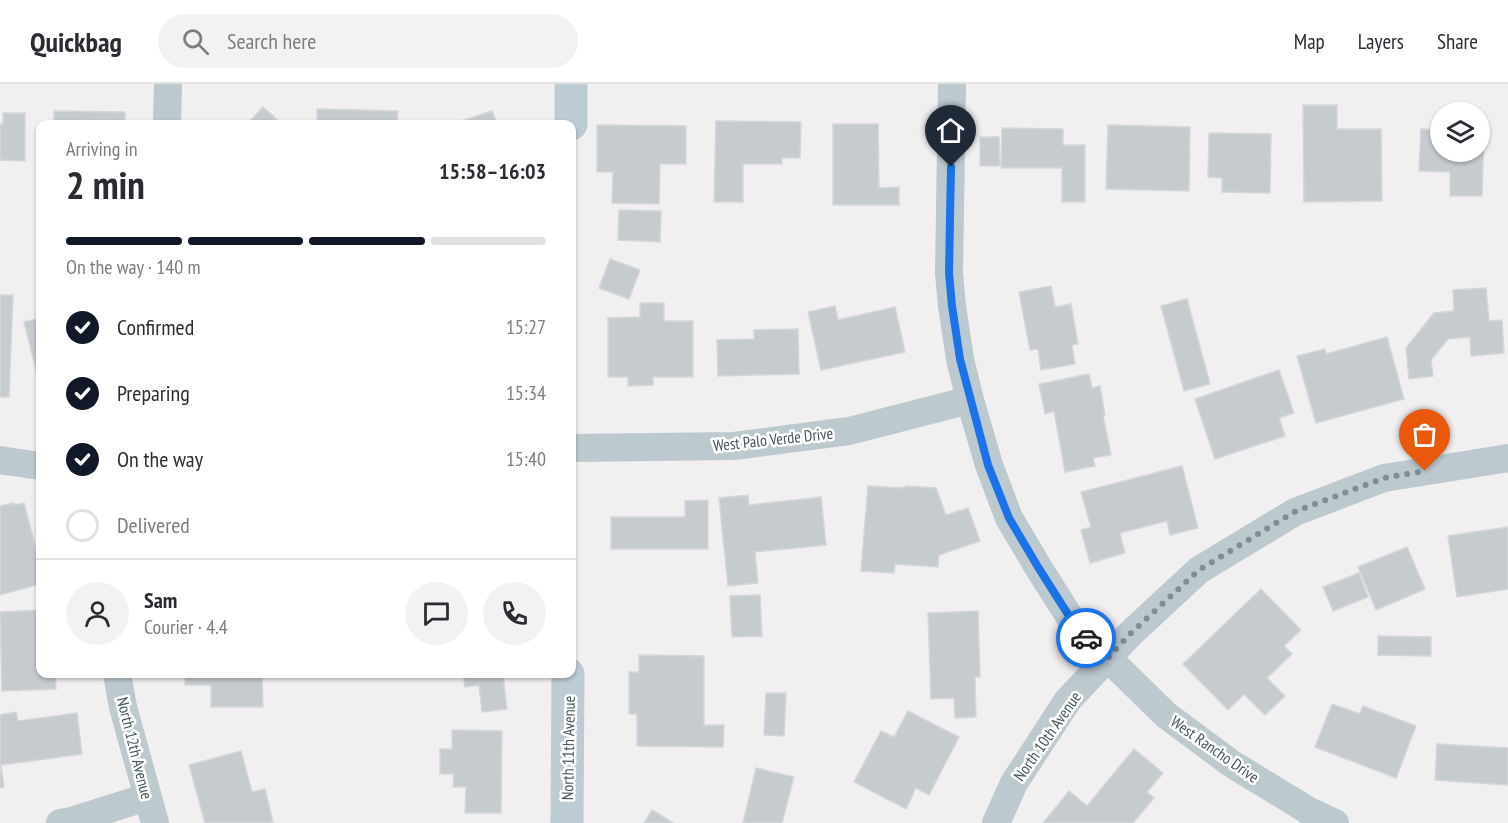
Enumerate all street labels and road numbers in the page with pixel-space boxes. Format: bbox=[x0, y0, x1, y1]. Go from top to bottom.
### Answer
street label: West Palo Verde Drive bbox=[712, 423, 834, 455]
street label: North 10th Avenue bbox=[1009, 688, 1085, 784]
street label: North 12th Avenue bbox=[113, 695, 157, 801]
street label: North 11th Avenue bbox=[557, 696, 579, 800]
street label: West Rancho Drive bbox=[1167, 711, 1263, 787]

